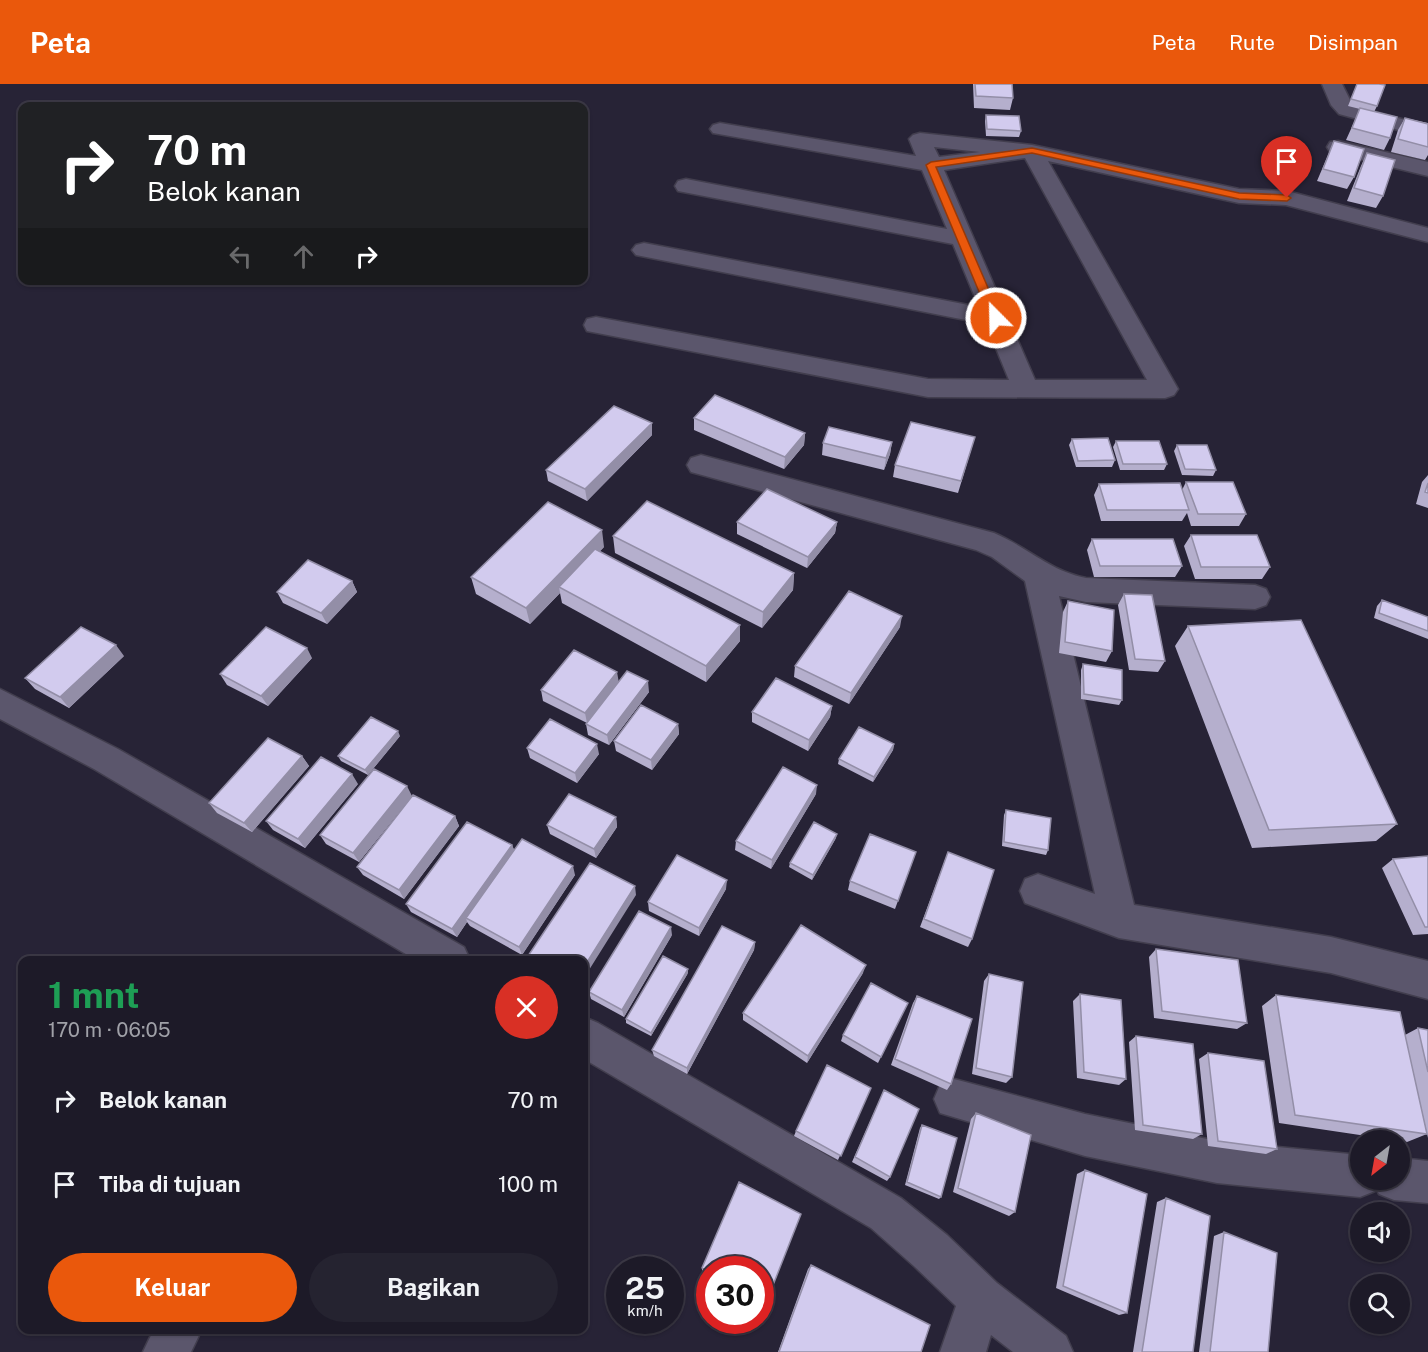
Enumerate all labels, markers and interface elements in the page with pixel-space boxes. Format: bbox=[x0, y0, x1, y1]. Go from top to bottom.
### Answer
text: Peta bbox=[30, 26, 91, 59]
text: Peta bbox=[1152, 30, 1196, 55]
text: Rute bbox=[1229, 30, 1275, 55]
text: Disimpan bbox=[1308, 30, 1398, 55]
text: 70 m bbox=[147, 125, 247, 174]
icon: right bbox=[48, 126, 126, 204]
pin bbox=[1261, 136, 1312, 198]
icon: arrive bbox=[1270, 145, 1303, 178]
text: Belok kanan bbox=[147, 175, 301, 207]
icon: left bbox=[224, 240, 257, 273]
icon: ahead bbox=[287, 240, 320, 273]
icon: right bbox=[350, 240, 383, 273]
position arrow bbox=[964, 286, 1028, 350]
text: 1 mnt bbox=[48, 974, 139, 1016]
button: close bbox=[495, 976, 558, 1039]
text: 170 m · 06:05 bbox=[48, 1018, 170, 1042]
icon: right bbox=[48, 1084, 81, 1117]
text: Belok kanan bbox=[99, 1087, 227, 1113]
text: 70 m bbox=[507, 1087, 558, 1113]
north arrow bbox=[1350, 1130, 1410, 1190]
map controls bbox=[1350, 1130, 1410, 1334]
icon: arrive bbox=[48, 1168, 81, 1201]
text: Tiba di tujuan bbox=[99, 1171, 240, 1197]
text: 100 m bbox=[498, 1171, 558, 1197]
button: sound bbox=[1350, 1202, 1410, 1262]
button: Keluar bbox=[48, 1253, 297, 1322]
button: Bagikan bbox=[309, 1253, 558, 1322]
speed limit sign: 30 bbox=[696, 1256, 774, 1334]
text: 25 bbox=[625, 1270, 665, 1306]
button: search bbox=[1350, 1274, 1410, 1334]
text: km/h bbox=[627, 1302, 663, 1319]

